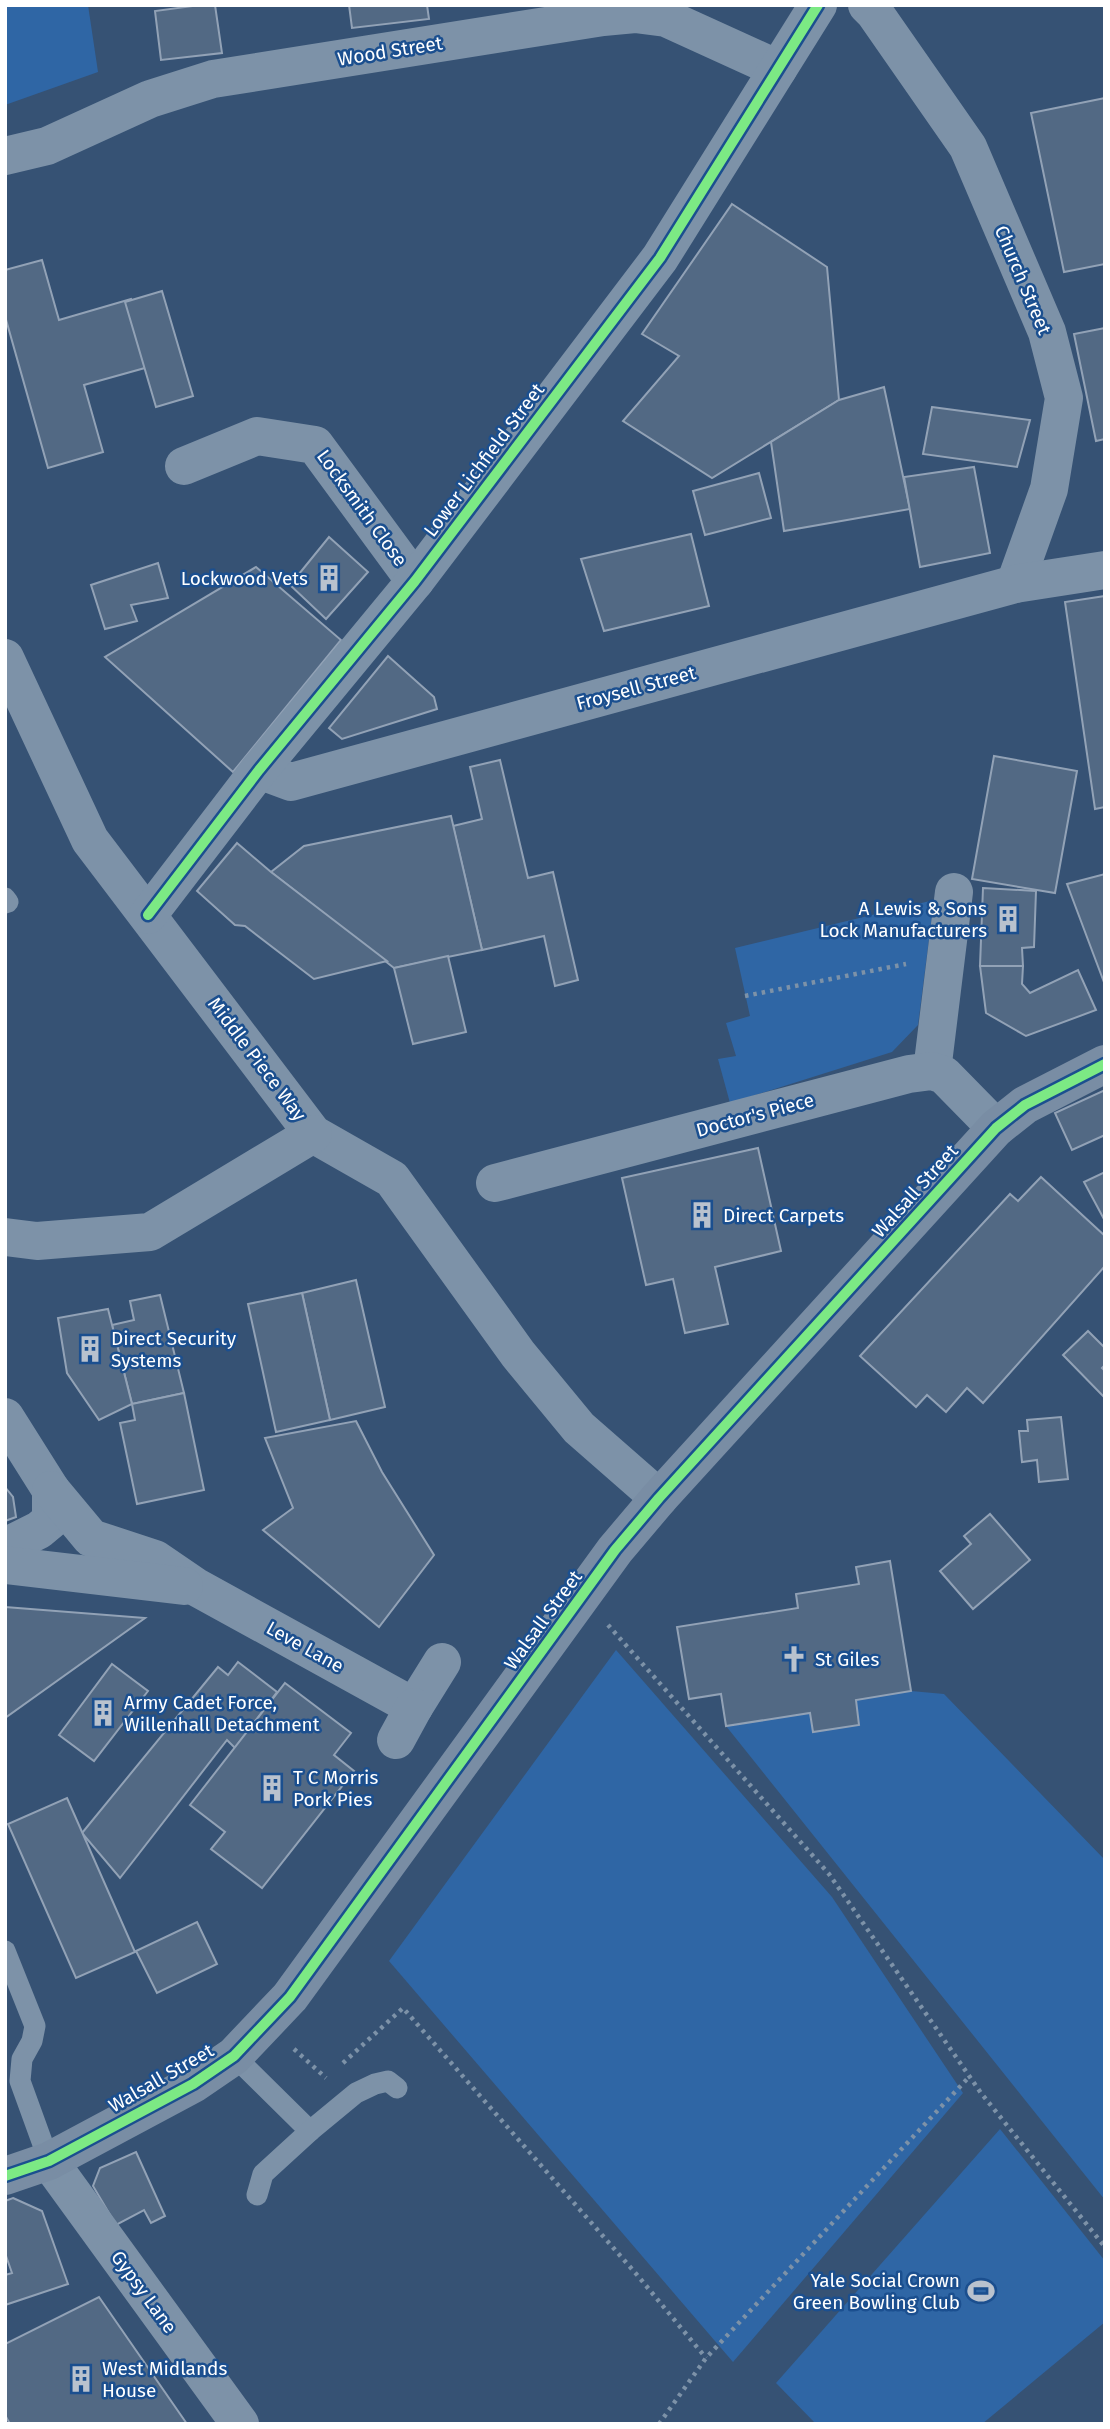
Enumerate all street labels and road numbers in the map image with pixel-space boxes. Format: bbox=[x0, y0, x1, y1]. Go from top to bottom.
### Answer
street label: Wood Street bbox=[336, 31, 444, 71]
street label: Church Street bbox=[990, 222, 1056, 338]
street label: Lower Lichfield Street bbox=[419, 379, 549, 541]
street label: Locksmith Close bbox=[312, 445, 412, 571]
street label: Froysell Street bbox=[574, 661, 698, 715]
street label: Middle Piece Way bbox=[203, 993, 311, 1126]
street label: Doctor's Piece bbox=[693, 1088, 817, 1142]
street label: Walsall Street bbox=[867, 1140, 963, 1242]
street label: Walsall Street bbox=[499, 1566, 587, 1674]
street label: Leve Lane bbox=[262, 1616, 348, 1678]
street label: Walsall Street bbox=[104, 2039, 218, 2117]
street label: Gypsy Lane bbox=[106, 2246, 182, 2338]

